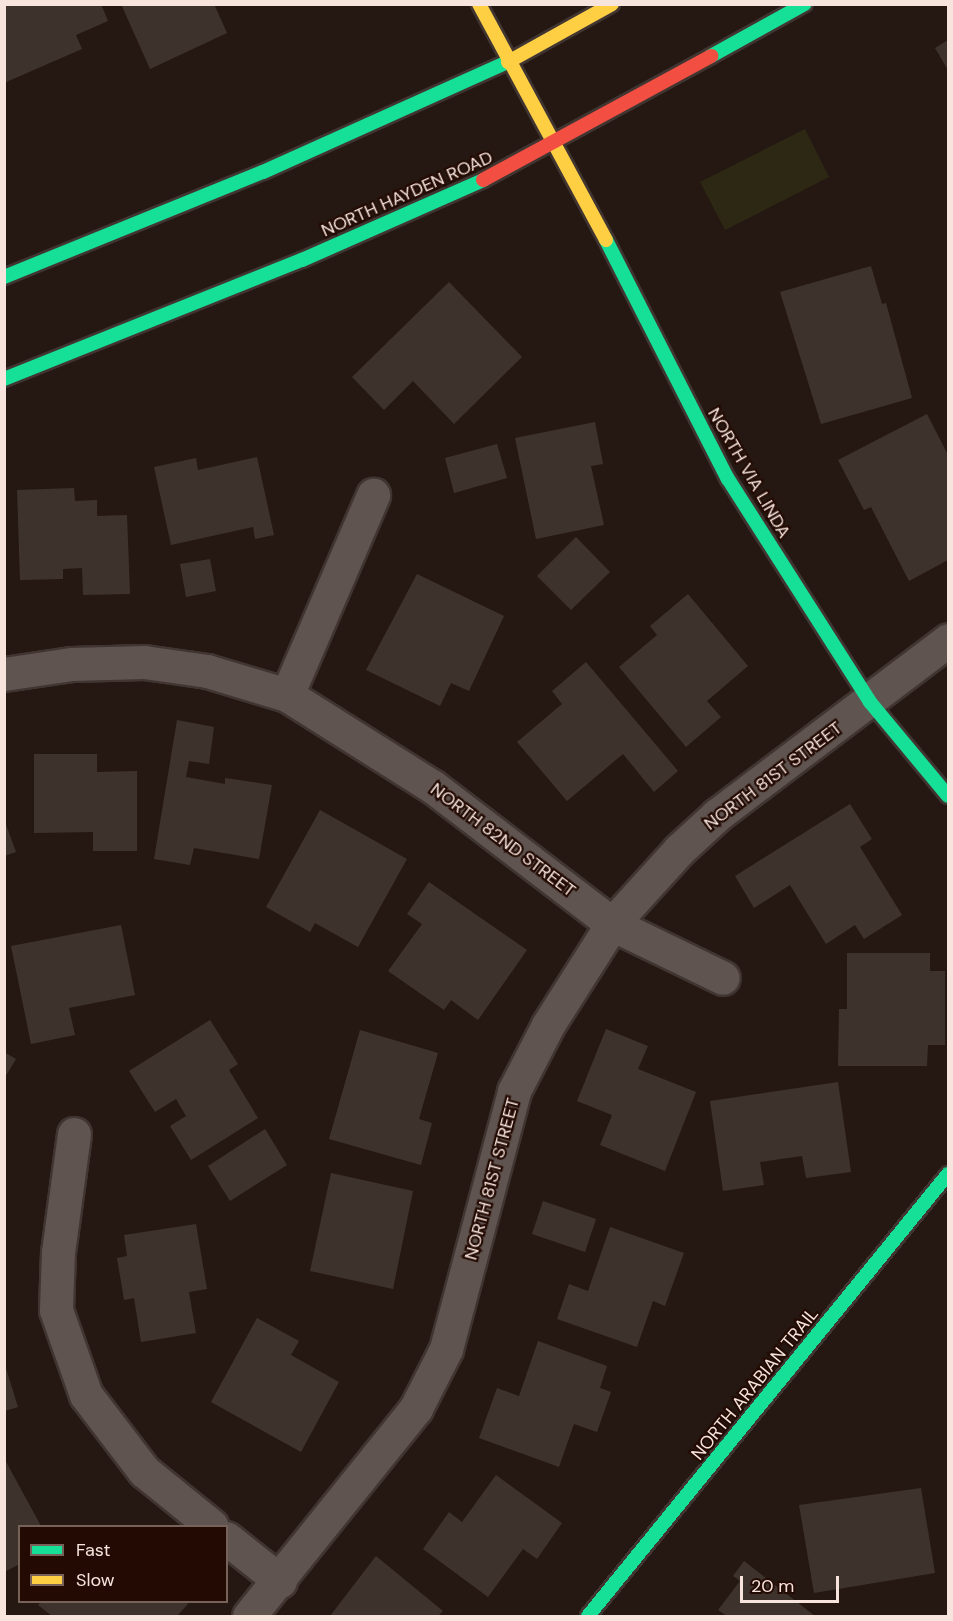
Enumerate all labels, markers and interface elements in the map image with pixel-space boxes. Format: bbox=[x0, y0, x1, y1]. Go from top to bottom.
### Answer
street label: NORTH HAYDEN ROAD bbox=[318, 146, 496, 242]
street label: NORTH VIA LINDA bbox=[703, 404, 795, 542]
street label: NORTH 81ST STREET bbox=[700, 717, 846, 835]
street label: NORTH 82ND STREET bbox=[426, 778, 580, 902]
street label: NORTH 81ST STREET bbox=[460, 1096, 524, 1262]
street label: NORTH ARABIAN TRAIL bbox=[687, 1304, 823, 1464]
legend bbox=[18, 1525, 228, 1603]
text: Fast bbox=[76, 1538, 111, 1562]
scale bar bbox=[743, 1564, 842, 1602]
text: Slow bbox=[76, 1568, 115, 1592]
text: 20 m bbox=[751, 1574, 794, 1598]

